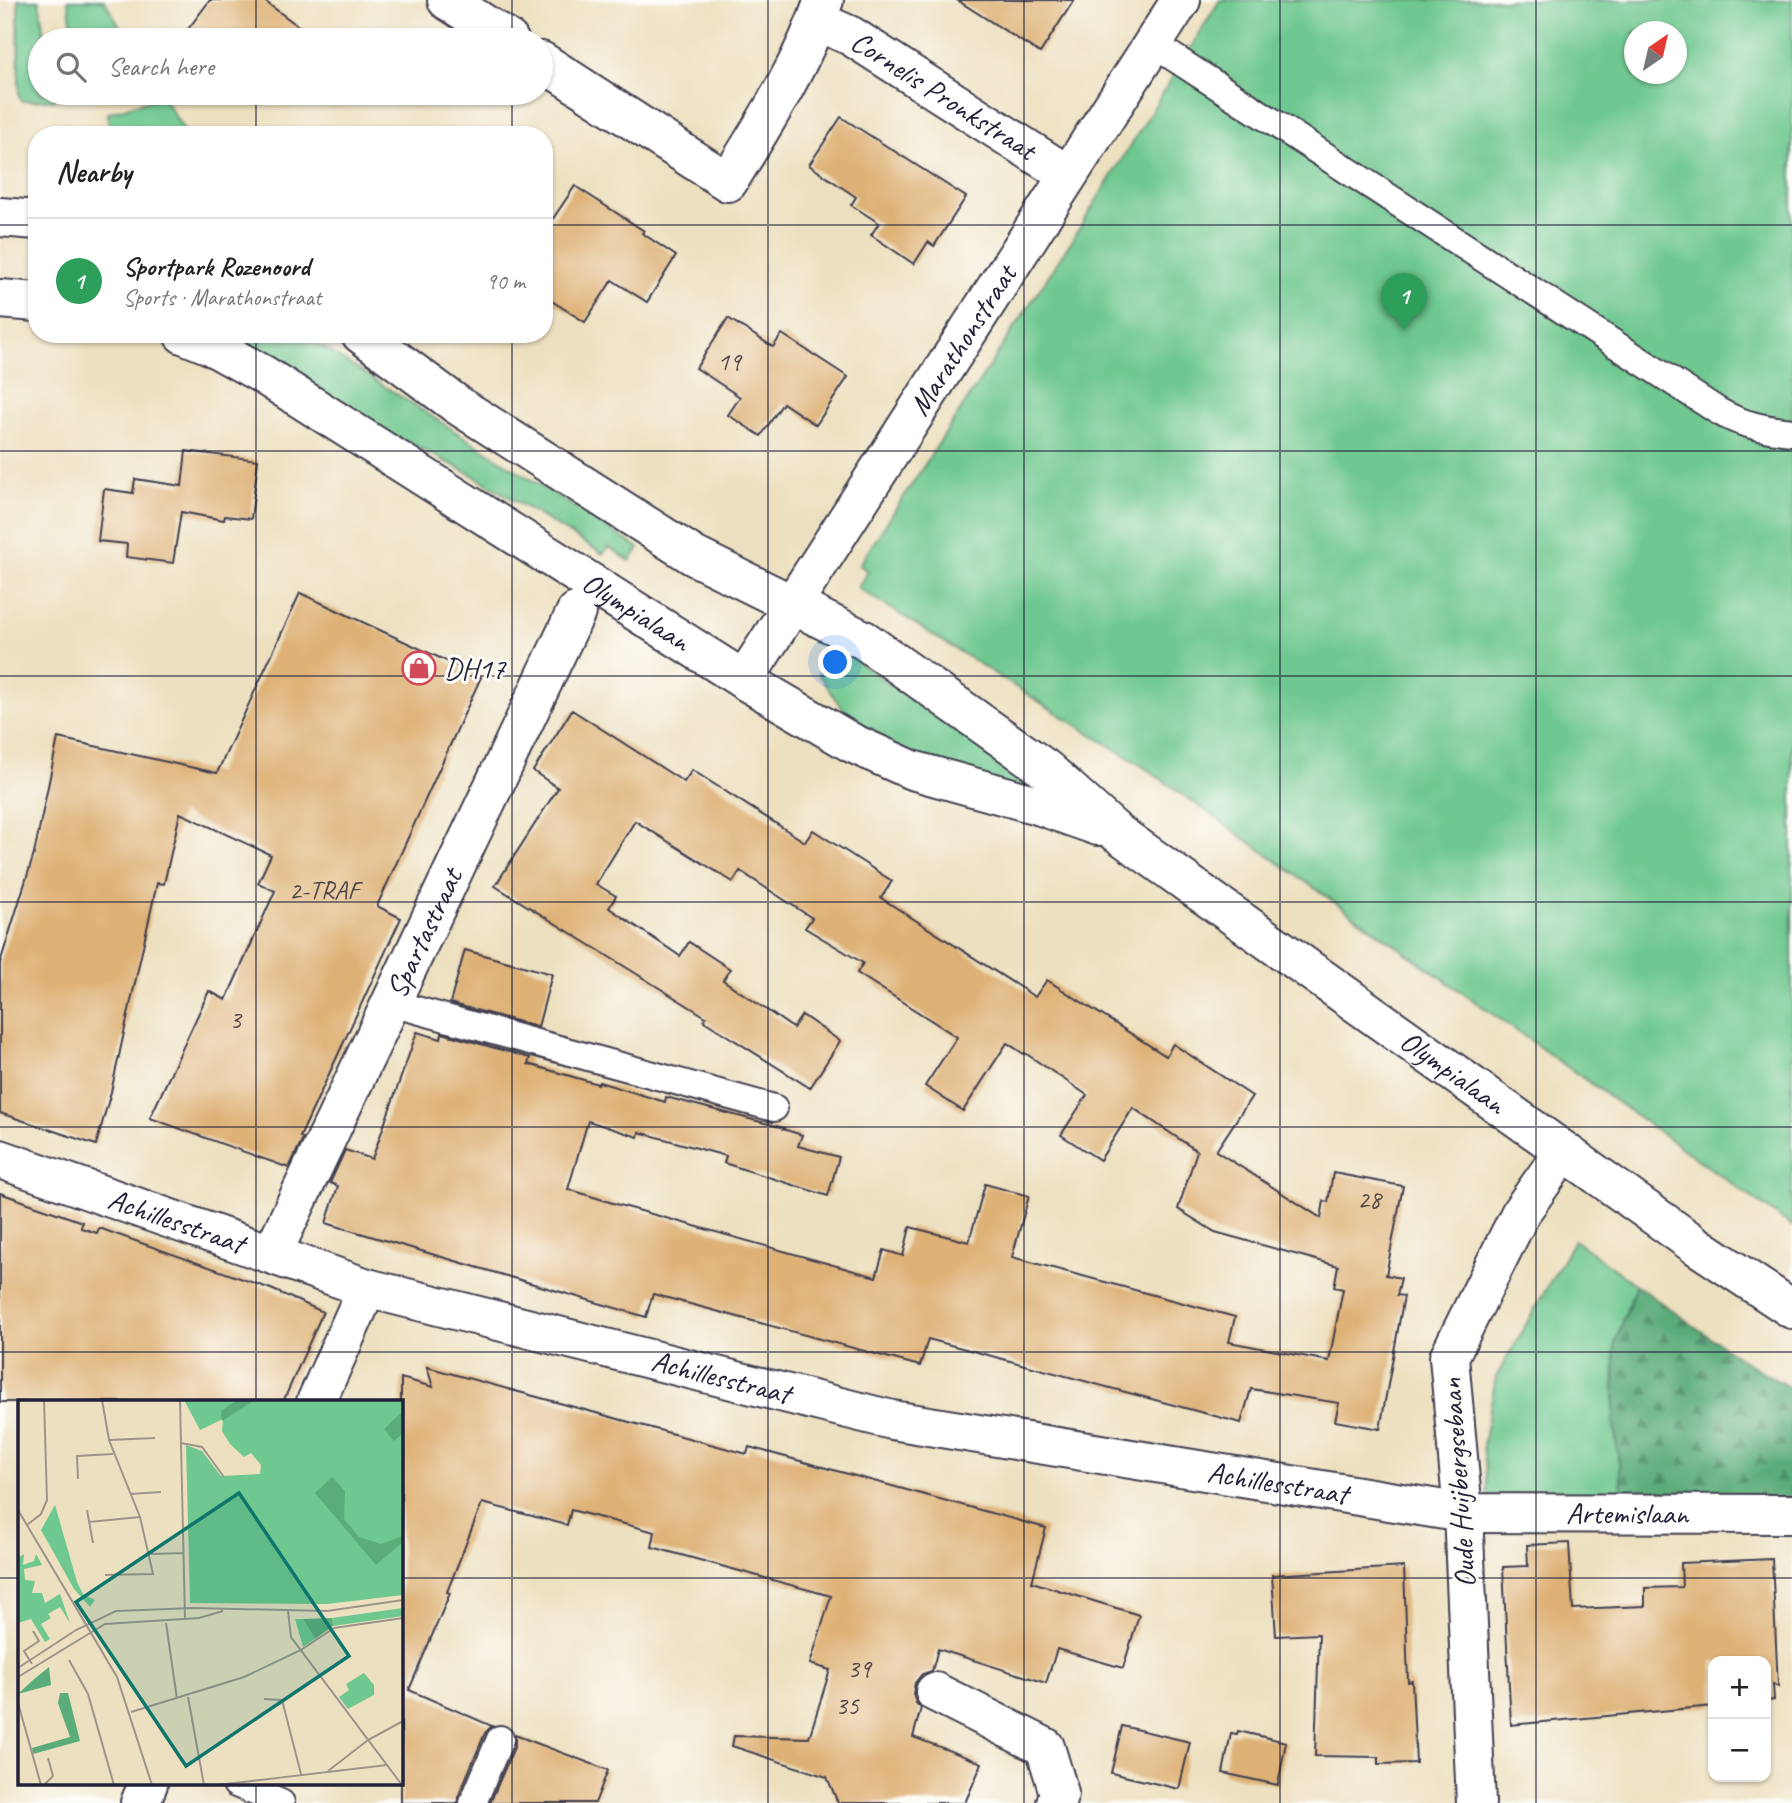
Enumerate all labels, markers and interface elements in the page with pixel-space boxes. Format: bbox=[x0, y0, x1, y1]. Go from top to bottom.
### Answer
north arrow bbox=[1624, 21, 1687, 84]
street label: Cornelis Pronkstraat bbox=[844, 22, 1046, 170]
search box bbox=[28, 28, 553, 105]
icon: search bbox=[52, 48, 90, 86]
text: Search here bbox=[108, 50, 214, 83]
text: Nearby bbox=[56, 153, 132, 191]
text: Sportpark Rozenoord bbox=[123, 250, 310, 283]
street label: Marathonstraat bbox=[900, 255, 1026, 422]
text: 1 bbox=[74, 267, 84, 296]
text: 90 m bbox=[486, 267, 525, 296]
pin: 1 bbox=[1381, 273, 1427, 331]
text: Sports · Marathonstraat bbox=[123, 283, 321, 312]
house number: 19 bbox=[717, 345, 743, 378]
street label: Olympialaan bbox=[575, 563, 699, 661]
your location bbox=[818, 645, 852, 679]
shop icon: DH17 bbox=[400, 649, 438, 687]
place label: DH17 bbox=[444, 649, 507, 687]
street label: Spartastraat bbox=[377, 860, 472, 1004]
house number: 2-TRAF bbox=[289, 874, 363, 907]
house number: 3 bbox=[229, 1003, 243, 1036]
street label: Olympialaan bbox=[1393, 1022, 1514, 1123]
street label: Achillesstraat bbox=[103, 1180, 253, 1264]
house number: 28 bbox=[1357, 1183, 1383, 1216]
street label: Achillesstraat bbox=[648, 1341, 798, 1414]
street label: Oude Huijbergsebaan bbox=[1432, 1376, 1484, 1589]
inset map bbox=[18, 1400, 402, 1786]
street label: Achillesstraat bbox=[1205, 1453, 1354, 1514]
street label: Artemislaan bbox=[1566, 1494, 1690, 1533]
house number: 39 bbox=[847, 1652, 873, 1685]
map controls bbox=[1708, 1656, 1771, 1782]
button: + bbox=[1708, 1656, 1771, 1719]
house number: 35 bbox=[835, 1689, 860, 1722]
button: − bbox=[1708, 1719, 1771, 1782]

